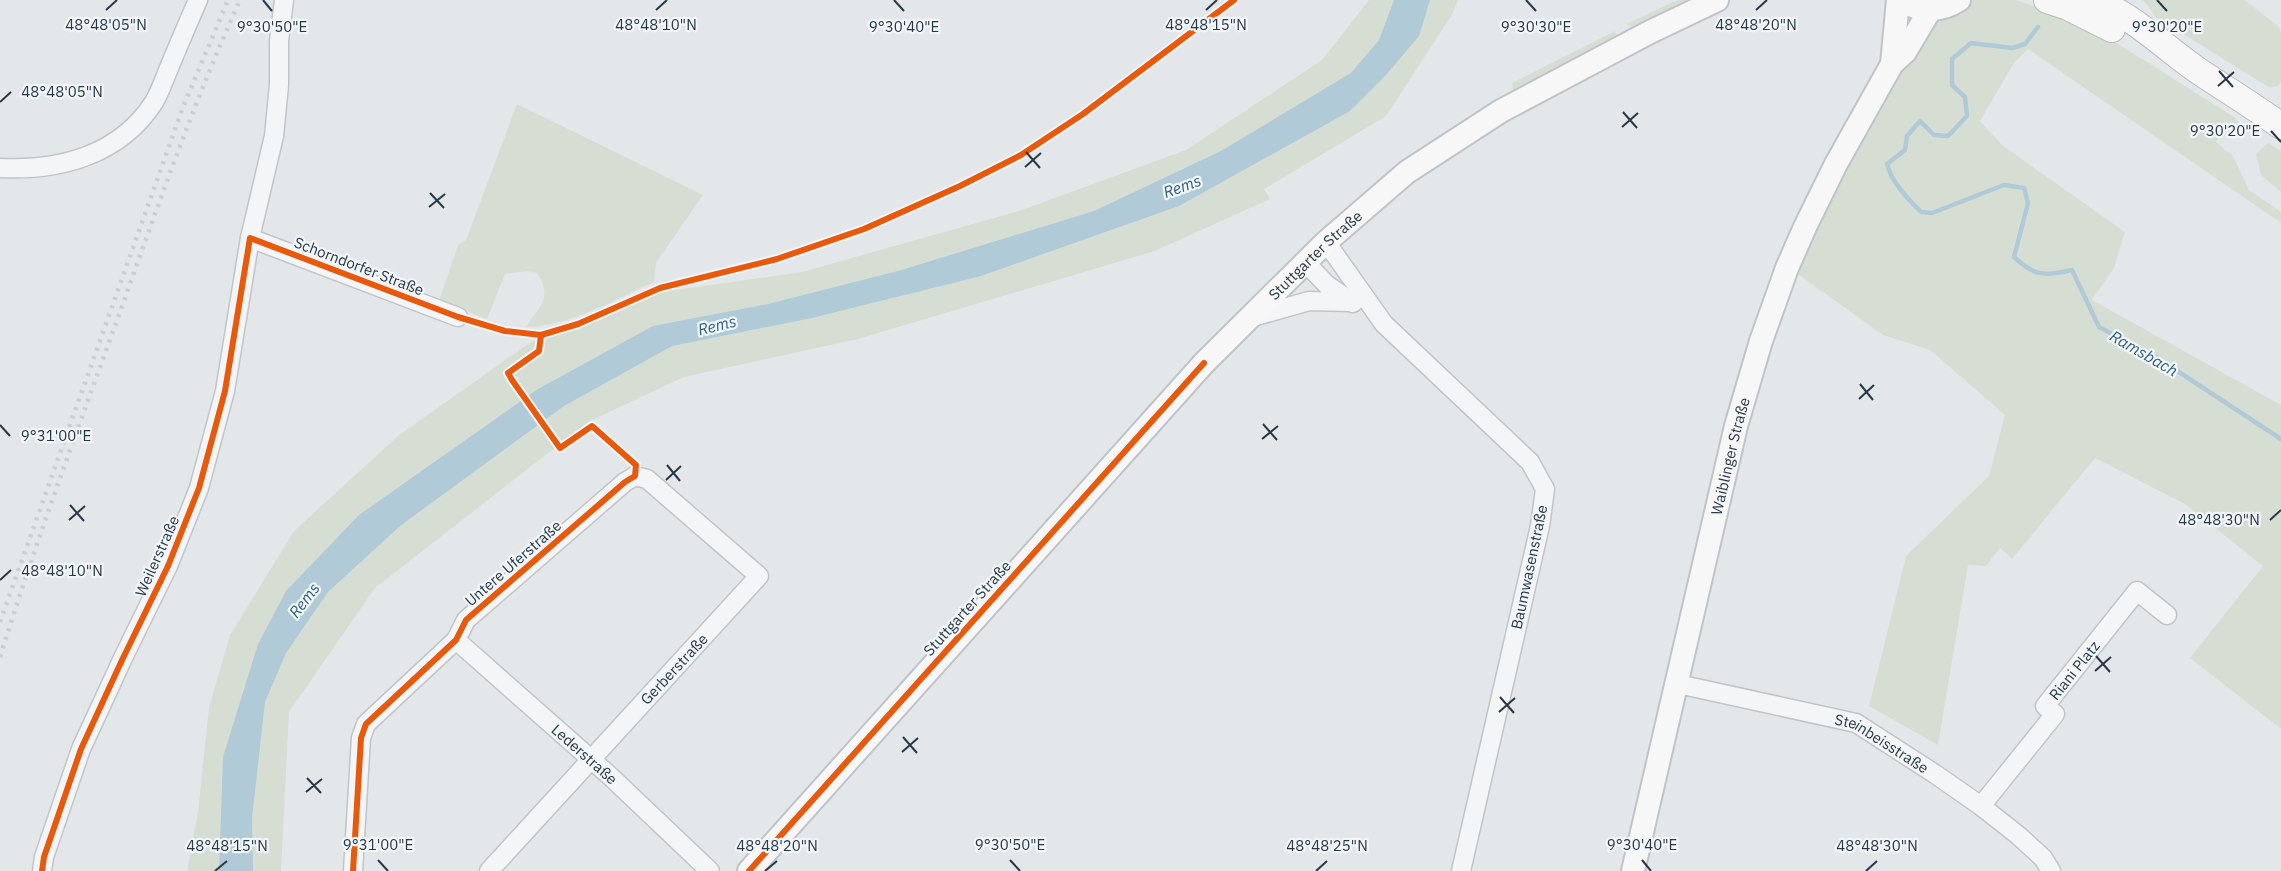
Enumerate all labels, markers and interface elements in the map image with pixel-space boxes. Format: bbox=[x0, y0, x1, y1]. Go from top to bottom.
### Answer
text: 48°48'05"N bbox=[65, 15, 147, 34]
text: 48°48'10"N bbox=[615, 15, 697, 34]
text: 48°48'15"N bbox=[1165, 15, 1247, 34]
text: 48°48'20"N bbox=[1715, 15, 1797, 34]
text: 9°30'50"E bbox=[237, 17, 307, 36]
text: 9°30'40"E bbox=[869, 17, 939, 36]
text: 9°30'30"E bbox=[1501, 17, 1571, 36]
text: 9°30'20"E bbox=[2132, 17, 2202, 36]
text: 48°48'05"N bbox=[21, 82, 103, 101]
text: 9°30'20"E bbox=[2190, 121, 2260, 140]
water label: Rems bbox=[1160, 170, 1204, 202]
street label: Stuttgarter Straße bbox=[1264, 206, 1366, 304]
street label: Schorndorfer Straße bbox=[292, 233, 426, 299]
water label: Rems bbox=[696, 311, 738, 339]
water label: Ramsbach bbox=[2106, 326, 2182, 380]
street label: Waiblinger Straße bbox=[1706, 395, 1753, 517]
text: 9°31'00"E bbox=[21, 426, 91, 445]
street label: Baumwasenstraße bbox=[1507, 503, 1551, 631]
text: 48°48'30"N bbox=[2178, 510, 2260, 529]
street label: Weilerstraße bbox=[131, 513, 183, 599]
street label: Untere Uferstraße bbox=[461, 516, 565, 610]
street label: Stuttgarter Straße bbox=[919, 556, 1015, 660]
text: 48°48'10"N bbox=[21, 561, 103, 580]
water label: Rems bbox=[284, 578, 324, 622]
street label: Gerberstraße bbox=[636, 629, 712, 709]
street label: Riani Platz bbox=[2044, 636, 2103, 704]
street label: Steinbeisstraße bbox=[1833, 709, 1932, 777]
street label: Lederstraße bbox=[548, 720, 622, 788]
text: 9°31'00"E bbox=[343, 835, 413, 854]
text: 9°30'50"E bbox=[975, 835, 1045, 854]
text: 9°30'40"E bbox=[1607, 835, 1677, 854]
text: 48°48'15"N bbox=[186, 836, 268, 855]
text: 48°48'20"N bbox=[736, 836, 818, 855]
text: 48°48'25"N bbox=[1286, 836, 1368, 855]
text: 48°48'30"N bbox=[1836, 836, 1918, 855]

